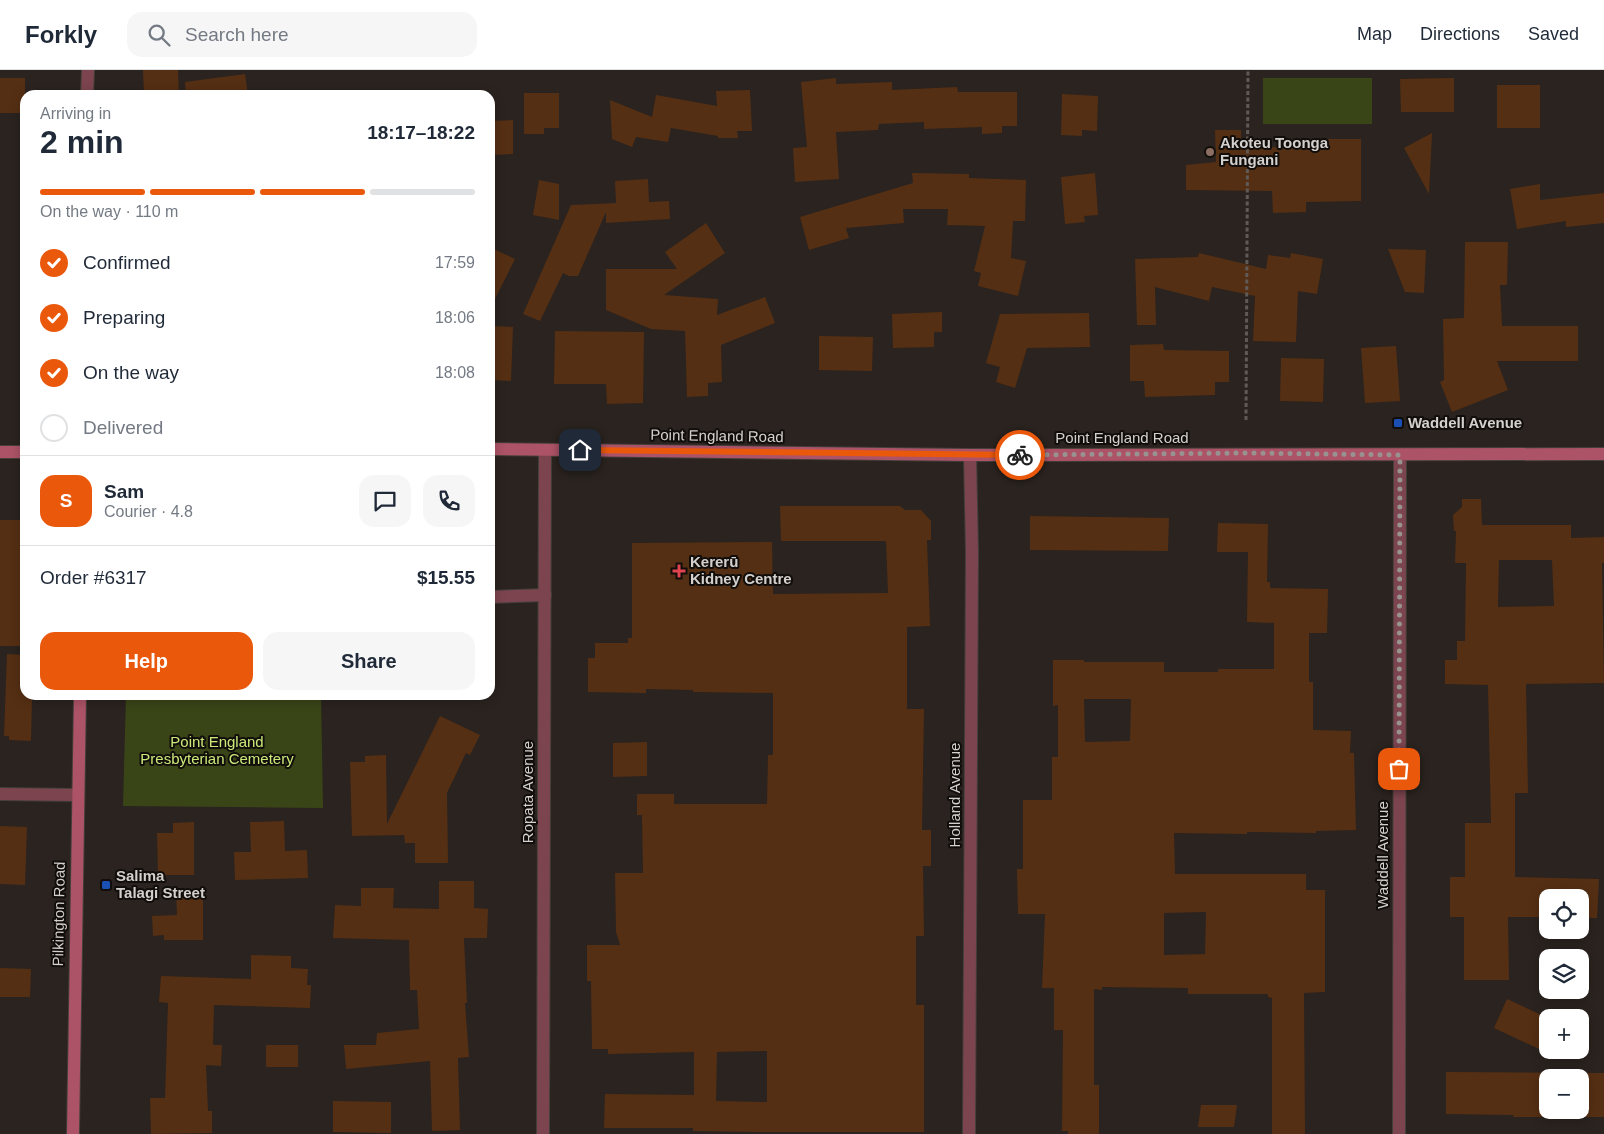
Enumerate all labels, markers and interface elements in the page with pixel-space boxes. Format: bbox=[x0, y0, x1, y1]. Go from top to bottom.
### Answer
search box bbox=[127, 12, 477, 57]
text: Forkly bbox=[25, 21, 97, 48]
icon: search bbox=[145, 21, 173, 49]
text: Search here bbox=[185, 24, 289, 45]
text: Map bbox=[1357, 24, 1392, 44]
text: Directions bbox=[1420, 24, 1500, 44]
text: Saved bbox=[1528, 24, 1579, 44]
text: Arriving in bbox=[40, 105, 111, 122]
text: 18:17–18:22 bbox=[367, 122, 475, 143]
text: 2 min bbox=[40, 124, 124, 160]
place label: Akoteu Toonga Fungani bbox=[1220, 134, 1329, 168]
marker: Akoteu Toonga Fungani bbox=[1204, 146, 1216, 158]
text: On the way · 110 m bbox=[40, 203, 178, 220]
icon: check bbox=[40, 249, 68, 277]
text: Confirmed bbox=[83, 252, 171, 273]
text: 17:59 bbox=[435, 254, 475, 271]
icon: check bbox=[40, 304, 68, 332]
text: Preparing bbox=[83, 307, 165, 328]
text: 18:06 bbox=[435, 309, 475, 326]
icon: check bbox=[40, 359, 68, 387]
text: On the way bbox=[83, 362, 179, 383]
text: 18:08 bbox=[435, 364, 475, 381]
place label: Waddell Avenue bbox=[1408, 414, 1522, 431]
text: Delivered bbox=[83, 417, 163, 438]
marker: Waddell Avenue bbox=[1392, 417, 1404, 429]
street label: Point England Road bbox=[650, 426, 784, 445]
pin bbox=[559, 429, 601, 471]
street label: Point England Road bbox=[1055, 429, 1189, 446]
courier bbox=[995, 430, 1045, 480]
icon: home bbox=[566, 436, 594, 464]
icon: bike bbox=[1006, 441, 1034, 469]
button: chat bbox=[359, 475, 411, 527]
button: phone bbox=[423, 475, 475, 527]
text: Sam bbox=[104, 481, 144, 502]
text: S bbox=[60, 490, 72, 511]
text: Courier · 4.8 bbox=[104, 503, 193, 520]
place label: Kererū Kidney Centre bbox=[690, 553, 792, 587]
marker: Kererū Kidney Centre bbox=[672, 564, 686, 578]
text: Order #6317 bbox=[40, 567, 147, 588]
text: $15.55 bbox=[417, 567, 475, 588]
button: Help bbox=[40, 632, 253, 690]
button: Share bbox=[263, 632, 475, 690]
park label: Point England Presbyterian Cemetery bbox=[140, 733, 294, 767]
street label: Ropata Avenue bbox=[519, 741, 536, 843]
street label: Holland Avenue bbox=[946, 743, 963, 847]
pin bbox=[1378, 748, 1420, 790]
icon: bag bbox=[1385, 755, 1413, 783]
street label: Waddell Avenue bbox=[1374, 801, 1391, 909]
street label: Pilkington Road bbox=[49, 861, 68, 967]
place label: Salima Talagi Street bbox=[116, 867, 205, 901]
marker: Salima Talagi Street bbox=[100, 879, 112, 891]
map controls bbox=[1539, 889, 1589, 1119]
button: locate bbox=[1539, 889, 1589, 939]
button: layers bbox=[1539, 949, 1589, 999]
button: + bbox=[1539, 1009, 1589, 1059]
button: − bbox=[1539, 1069, 1589, 1119]

